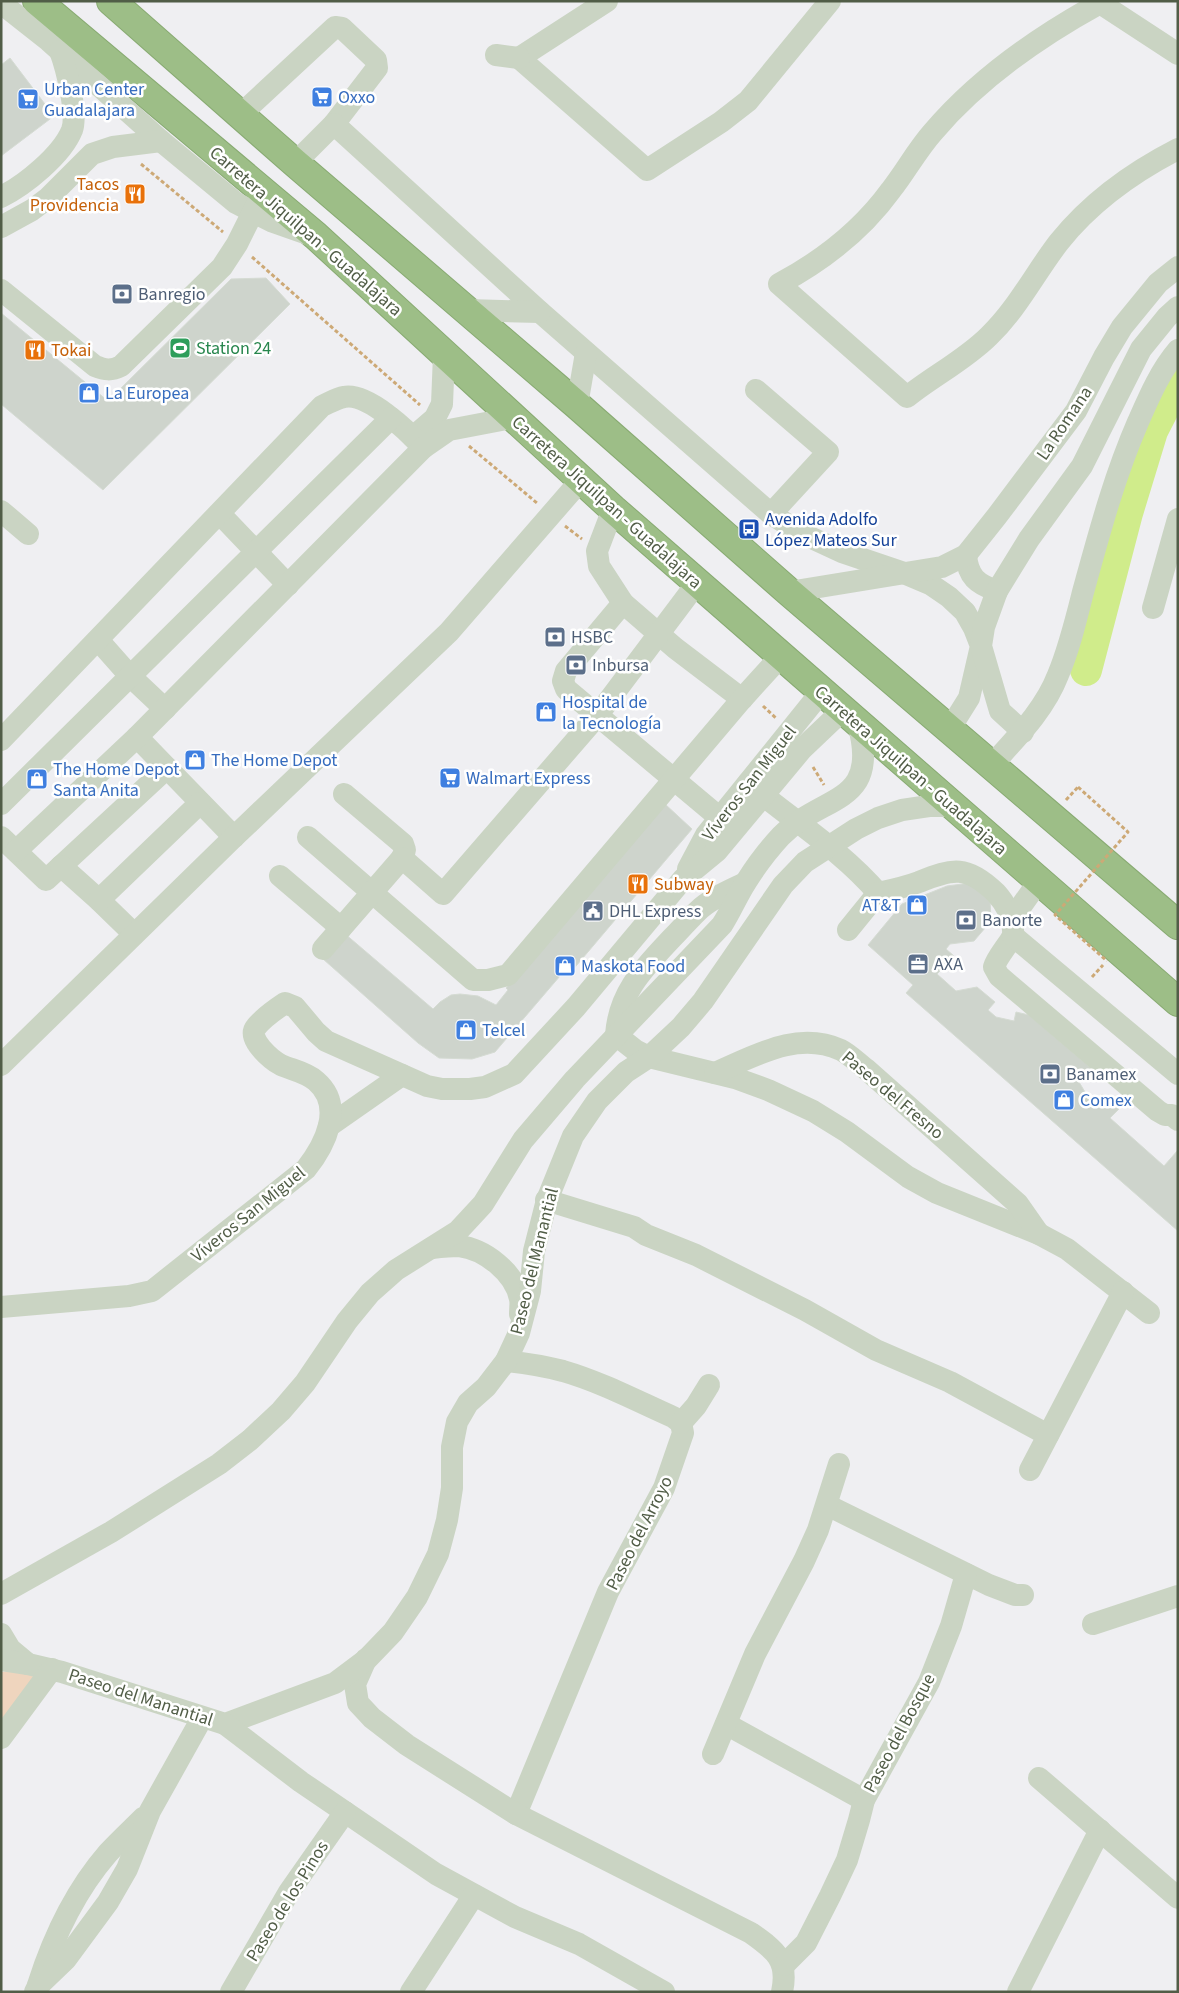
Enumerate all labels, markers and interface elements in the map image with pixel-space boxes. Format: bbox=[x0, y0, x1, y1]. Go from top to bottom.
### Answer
place label: Urban Center Guadalajara bbox=[44, 77, 145, 123]
supermarket icon: Oxxo bbox=[310, 85, 334, 109]
place label: Oxxo bbox=[338, 85, 375, 110]
supermarket icon: Urban Center Guadalajara bbox=[16, 87, 40, 111]
street label: Carretera Jiquilpan - Guadalajara bbox=[204, 141, 407, 322]
place label: Tacos Providencia bbox=[30, 172, 119, 218]
restaurant icon: Tacos Providencia bbox=[123, 182, 147, 206]
bank icon: Banregio bbox=[110, 282, 134, 306]
place label: Banregio bbox=[138, 282, 206, 307]
sports icon: Station 24 bbox=[168, 336, 192, 360]
place label: Station 24 bbox=[196, 336, 271, 361]
restaurant icon: Tokai bbox=[23, 338, 47, 362]
place label: Tokai bbox=[51, 338, 91, 363]
shop icon: La Europea bbox=[77, 381, 101, 405]
place label: La Europea bbox=[105, 381, 189, 406]
street label: La Romana bbox=[1031, 381, 1098, 465]
street label: Carretera Jiquilpan - Guadalajara bbox=[506, 410, 707, 595]
place label: Avenida Adolfo López Mateos Sur bbox=[765, 507, 897, 553]
bus stop icon: Avenida Adolfo López Mateos Sur bbox=[737, 517, 761, 541]
bank icon: HSBC bbox=[543, 625, 567, 649]
place label: HSBC bbox=[571, 625, 613, 650]
bank icon: Inbursa bbox=[564, 653, 588, 677]
place label: Inbursa bbox=[592, 653, 649, 678]
street label: Carretera Jiquilpan - Guadalajara bbox=[809, 680, 1012, 861]
place label: Hospital de la Tecnología bbox=[562, 690, 661, 736]
shop icon: Hospital de la Tecnología bbox=[534, 700, 558, 724]
street label: Víveros San Miguel bbox=[696, 720, 802, 846]
shop icon: The Home Depot bbox=[183, 748, 207, 772]
place label: The Home Depot bbox=[211, 748, 337, 773]
place label: The Home Depot Santa Anita bbox=[53, 757, 179, 803]
supermarket icon: Walmart Express bbox=[438, 766, 462, 790]
place label: Walmart Express bbox=[466, 766, 590, 791]
shop icon: The Home Depot Santa Anita bbox=[25, 767, 49, 791]
restaurant icon: Subway bbox=[626, 872, 650, 896]
place label: Subway bbox=[654, 872, 714, 897]
place label: AT&T bbox=[862, 893, 901, 918]
shop icon: AT&T bbox=[905, 893, 929, 917]
public building icon: DHL Express bbox=[581, 899, 605, 923]
place label: DHL Express bbox=[609, 899, 701, 924]
bank icon: Banorte bbox=[954, 908, 978, 932]
place label: Banorte bbox=[982, 908, 1042, 933]
office icon: AXA bbox=[906, 952, 930, 976]
place label: AXA bbox=[934, 952, 963, 977]
shop icon: Maskota Food bbox=[553, 954, 577, 978]
place label: Maskota Food bbox=[581, 954, 685, 979]
shop icon: Telcel bbox=[454, 1018, 478, 1042]
place label: Telcel bbox=[482, 1018, 525, 1043]
street label: Paseo del Fresno bbox=[836, 1045, 949, 1145]
bank icon: Banamex bbox=[1038, 1062, 1062, 1086]
place label: Banamex bbox=[1066, 1062, 1136, 1087]
shop icon: Comex bbox=[1052, 1088, 1076, 1112]
place label: Comex bbox=[1080, 1088, 1132, 1113]
street label: Víveros San Miguel bbox=[186, 1161, 311, 1268]
street label: Paseo del Manantial bbox=[504, 1185, 565, 1337]
street label: Paseo del Arroyo bbox=[600, 1472, 679, 1595]
street label: Paseo del Manantial bbox=[65, 1662, 216, 1733]
street label: Paseo del Bosque bbox=[857, 1669, 941, 1797]
street label: Paseo de los Pinos bbox=[240, 1836, 335, 1966]

